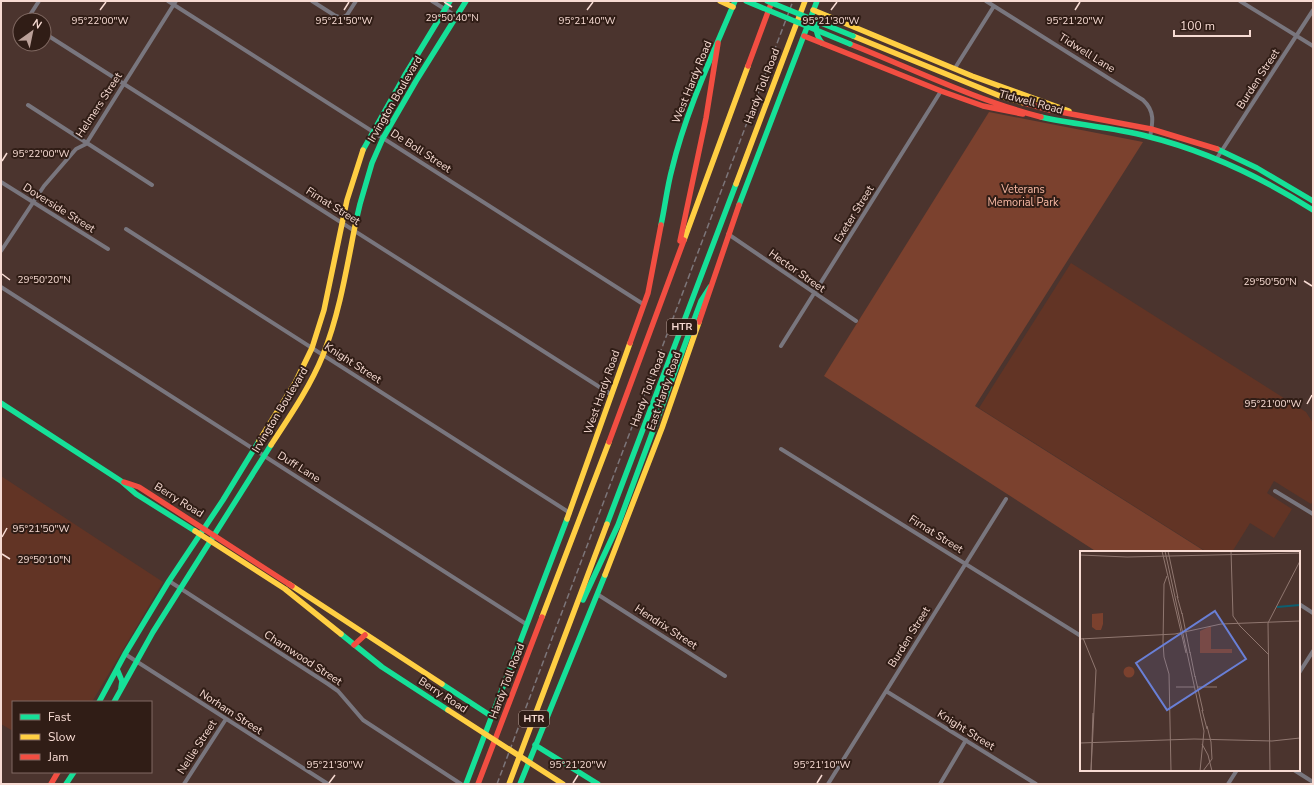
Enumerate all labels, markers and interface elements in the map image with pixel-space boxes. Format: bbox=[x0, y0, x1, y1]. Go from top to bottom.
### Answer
text: 29°50'40"N bbox=[425, 11, 479, 25]
north arrow bbox=[12, 12, 52, 52]
scale bar bbox=[1174, 12, 1250, 38]
text: 95°22'00"W bbox=[72, 14, 128, 28]
text: 95°21'50"W bbox=[316, 14, 372, 28]
text: 95°21'40"W bbox=[559, 14, 615, 28]
text: 95°21'30"W bbox=[803, 14, 859, 28]
text: 95°21'20"W bbox=[1047, 14, 1103, 28]
text: N bbox=[30, 16, 45, 33]
text: 100 m bbox=[1180, 18, 1215, 34]
street label: Tidwell Lane bbox=[1056, 30, 1118, 76]
street label: West Hardy Road bbox=[669, 38, 715, 126]
street label: Hardy Toll Road bbox=[741, 46, 783, 126]
street label: Burden Street bbox=[1233, 46, 1283, 112]
street label: Irvington Boulevard bbox=[364, 53, 426, 145]
street label: Helmers Street bbox=[72, 69, 126, 140]
street label: Tidwell Road bbox=[997, 86, 1065, 118]
street label: De Boll Street bbox=[388, 126, 454, 176]
text: 95°22'00"W bbox=[13, 147, 69, 161]
street label: Doverside Street bbox=[20, 180, 98, 236]
park label: Veterans Memorial Park bbox=[987, 182, 1059, 210]
street label: Firnat Street bbox=[303, 183, 363, 229]
street label: Exeter Street bbox=[831, 183, 877, 245]
street label: Hector Street bbox=[766, 246, 828, 296]
text: 29°50'20"N bbox=[17, 273, 71, 287]
text: 29°50'50"N bbox=[1243, 275, 1297, 289]
road number: HTR bbox=[667, 319, 697, 335]
street label: Knight Street bbox=[322, 339, 384, 387]
street label: West Hardy Road bbox=[581, 348, 623, 436]
street label: Hardy Toll Road bbox=[627, 349, 669, 429]
street label: East Hardy Road bbox=[643, 349, 685, 433]
street label: Irvington Boulevard bbox=[248, 364, 312, 456]
text: 95°21'00"W bbox=[1245, 397, 1301, 411]
street label: Duff Lane bbox=[275, 448, 324, 486]
street label: Berry Road bbox=[151, 479, 207, 521]
street label: Firnat Street bbox=[906, 511, 966, 557]
text: 95°21'50"W bbox=[13, 522, 69, 536]
inset map bbox=[1080, 551, 1300, 771]
text: 29°50'10"N bbox=[17, 553, 71, 567]
street label: Hendrix Street bbox=[632, 601, 700, 653]
street label: Burden Street bbox=[884, 604, 934, 670]
street label: Charnwood Street bbox=[261, 627, 345, 689]
street label: Hardy Toll Road bbox=[486, 641, 528, 721]
street label: Berry Road bbox=[416, 674, 470, 716]
street label: Norham Street bbox=[197, 686, 266, 738]
legend bbox=[12, 701, 152, 773]
street label: Knight Street bbox=[934, 706, 998, 754]
text: Fast bbox=[48, 709, 71, 725]
road number: HTR bbox=[519, 711, 549, 727]
street label: Nellie Street bbox=[174, 717, 220, 777]
text: Slow bbox=[48, 729, 76, 745]
text: Jam bbox=[47, 749, 69, 765]
text: 95°21'30"W bbox=[307, 758, 363, 772]
text: 95°21'20"W bbox=[550, 758, 606, 772]
text: 95°21'10"W bbox=[794, 758, 850, 772]

